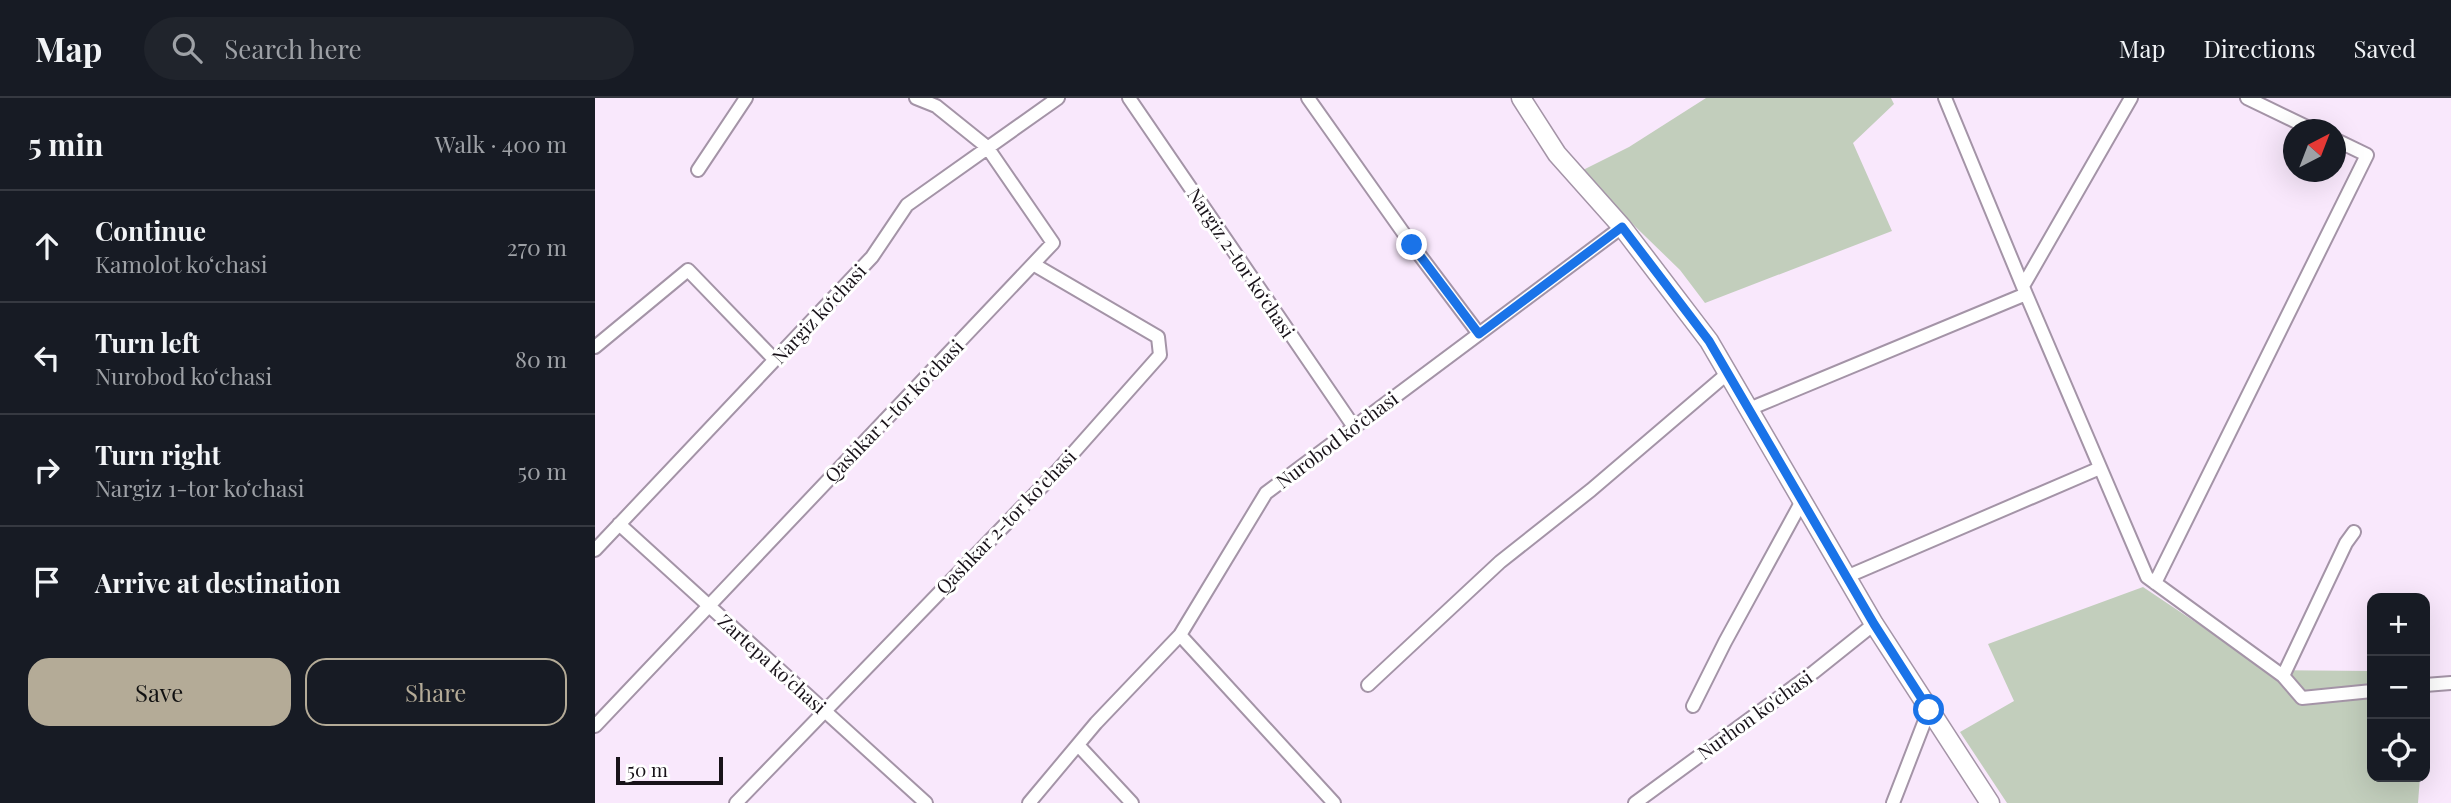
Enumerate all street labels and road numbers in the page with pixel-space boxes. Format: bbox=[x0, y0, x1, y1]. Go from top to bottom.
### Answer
street label: Nargiz 2-tor ko‘chasi bbox=[1182, 182, 1302, 343]
street label: Nargiz koʻchasi bbox=[765, 258, 871, 369]
street label: Qashkar 1-tor koʼchasi bbox=[818, 333, 969, 487]
street label: Nurobod koʻchasi bbox=[1270, 385, 1403, 494]
street label: Qashkar 2-tor koʼchasi bbox=[929, 443, 1082, 599]
street label: Zartepa ko'chasi bbox=[713, 608, 833, 719]
street label: Nurhon ko'chasi bbox=[1692, 663, 1818, 765]

